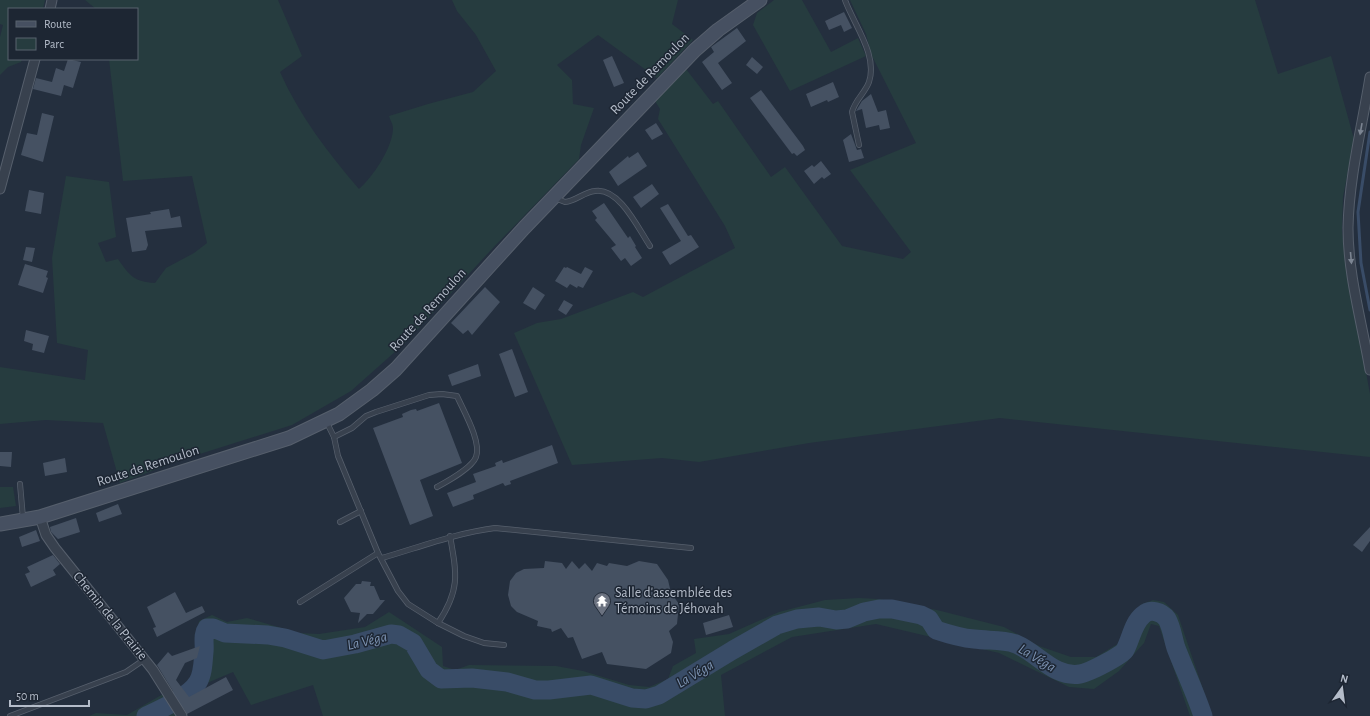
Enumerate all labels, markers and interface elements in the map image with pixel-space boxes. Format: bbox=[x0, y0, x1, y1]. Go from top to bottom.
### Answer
legend bbox=[8, 8, 138, 60]
text: Route bbox=[44, 18, 71, 30]
street label: Route de Remoulon bbox=[608, 31, 692, 117]
text: Parc bbox=[44, 38, 64, 50]
one-way arrow bbox=[1358, 123, 1364, 136]
one-way arrow bbox=[1347, 252, 1354, 264]
street label: Route de Remoulon bbox=[387, 266, 469, 354]
street label: Route de Remoulon bbox=[95, 443, 201, 489]
street label: Chemin de la Prairie bbox=[70, 569, 150, 663]
place label: Salle d'assemblée des Témoins de Jéhovah bbox=[615, 586, 732, 616]
temple icon: Salle d'assemblée des Témoins de Jéhovah bbox=[592, 591, 612, 616]
water label: La Véga bbox=[345, 629, 389, 653]
water label: La Véga bbox=[1016, 641, 1058, 675]
water label: La Véga bbox=[674, 657, 716, 691]
north arrow bbox=[1322, 668, 1362, 708]
text: N bbox=[1339, 673, 1349, 685]
scale bar bbox=[10, 682, 89, 708]
text: 50 m bbox=[16, 690, 39, 702]

